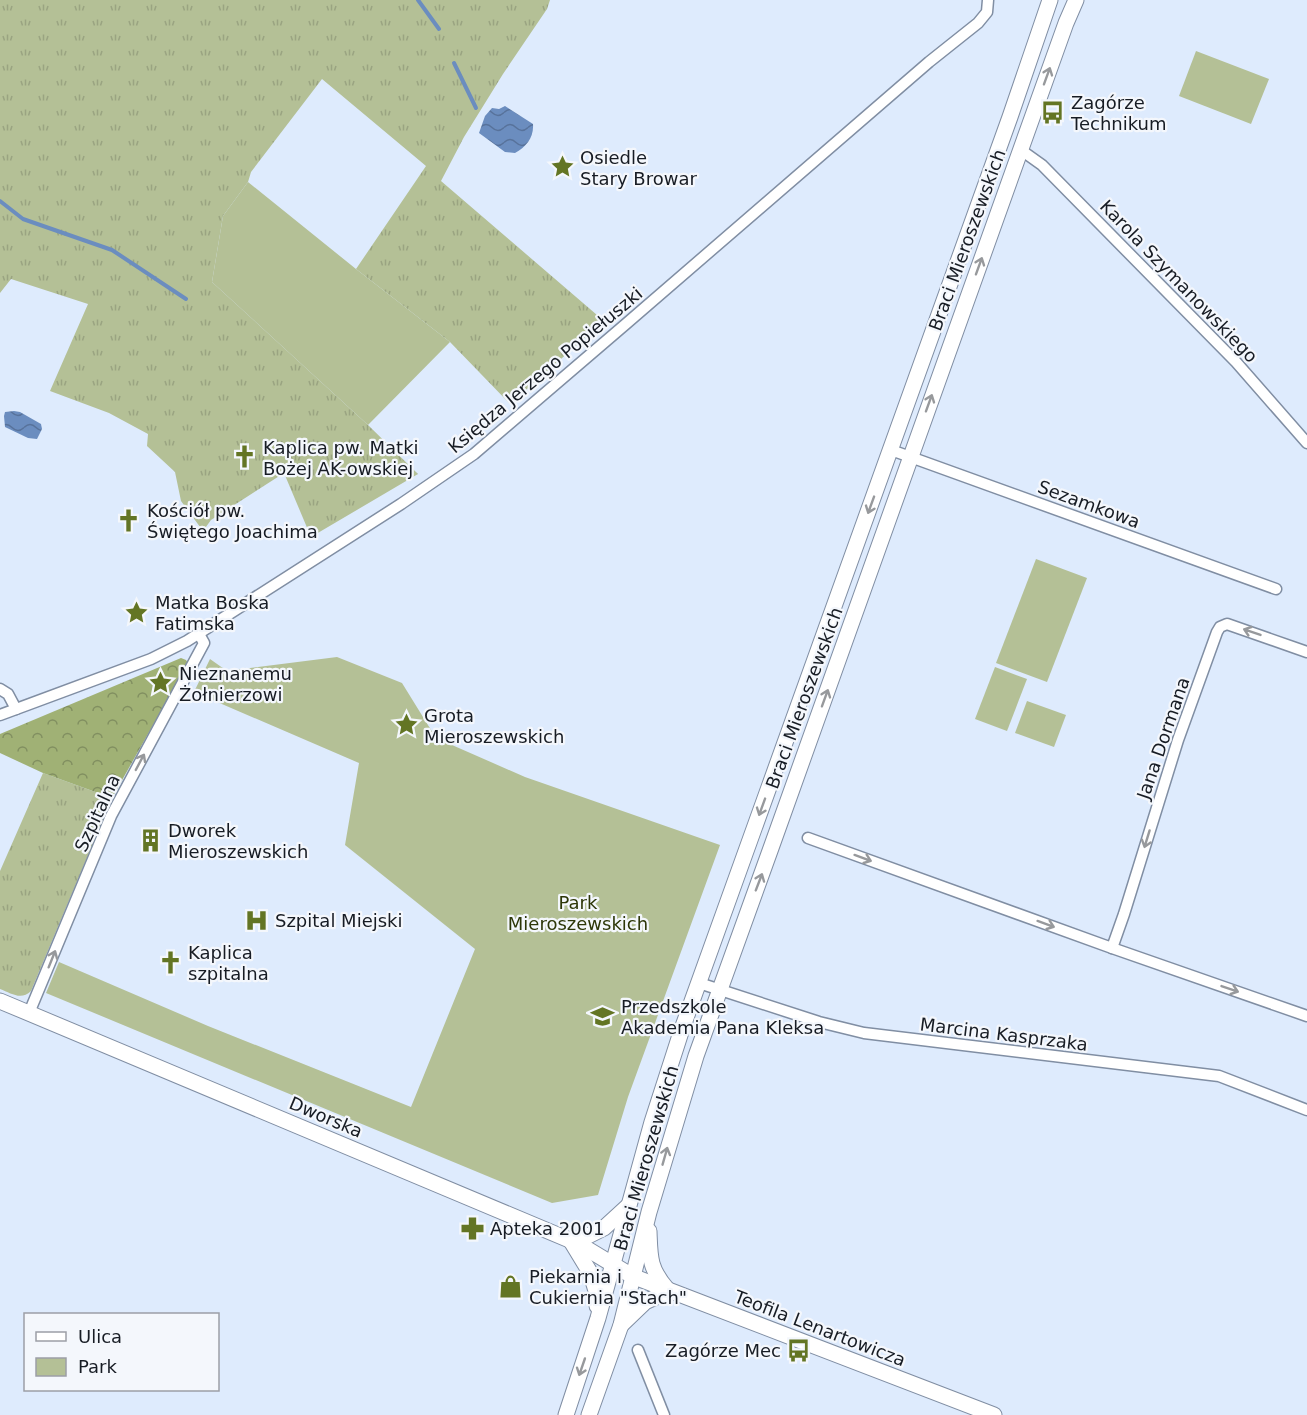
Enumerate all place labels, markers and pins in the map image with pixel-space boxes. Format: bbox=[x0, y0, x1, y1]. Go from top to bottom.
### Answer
place label: Zagórze Technikum bbox=[1070, 92, 1167, 134]
bus stop icon: Zagórze Technikum bbox=[1040, 99, 1066, 125]
place label: Osiedle Stary Browar bbox=[580, 147, 697, 189]
place icon: Osiedle Stary Browar bbox=[549, 154, 575, 180]
place label: Kaplica pw. Matki Bożej AK-owskiej bbox=[263, 437, 419, 479]
church icon: Kaplica pw. Matki Bożej AK-owskiej bbox=[232, 444, 258, 470]
place label: Kościół pw. Świętego Joachima bbox=[147, 500, 318, 542]
church icon: Kościół pw. Świętego Joachima bbox=[116, 507, 142, 533]
place label: Matka Boska Fatimska bbox=[155, 592, 269, 634]
place icon: Matka Boska Fatimska bbox=[124, 599, 150, 625]
place label: Nieznanemu Żołnierzowi bbox=[179, 663, 292, 705]
place icon: Nieznanemu Żołnierzowi bbox=[148, 670, 174, 696]
place label: Grota Mieroszewskich bbox=[424, 705, 564, 747]
place icon: Grota Mieroszewskich bbox=[393, 712, 419, 738]
place label: Dworek Mieroszewskich bbox=[168, 820, 308, 862]
building icon: Dworek Mieroszewskich bbox=[137, 827, 163, 853]
hospital icon: Szpital Miejski bbox=[244, 907, 270, 933]
place label: Szpital Miejski bbox=[275, 910, 403, 931]
place label: Kaplica szpitalna bbox=[188, 942, 269, 984]
church icon: Kaplica szpitalna bbox=[157, 949, 183, 975]
place label: Przedszkole Akademia Pana Kleksa bbox=[621, 996, 824, 1038]
school or university icon: Przedszkole Akademia Pana Kleksa bbox=[590, 1003, 616, 1029]
pharmacy icon: Apteka 2001 bbox=[459, 1215, 485, 1241]
place label: Apteka 2001 bbox=[490, 1218, 605, 1239]
place label: Piekarnia i Cukiernia "Stach" bbox=[529, 1266, 687, 1308]
shop icon: Piekarnia i Cukiernia "Stach" bbox=[498, 1273, 524, 1299]
bus stop icon: Zagórze Mec bbox=[786, 1337, 812, 1363]
place label: Zagórze Mec bbox=[665, 1340, 781, 1361]

